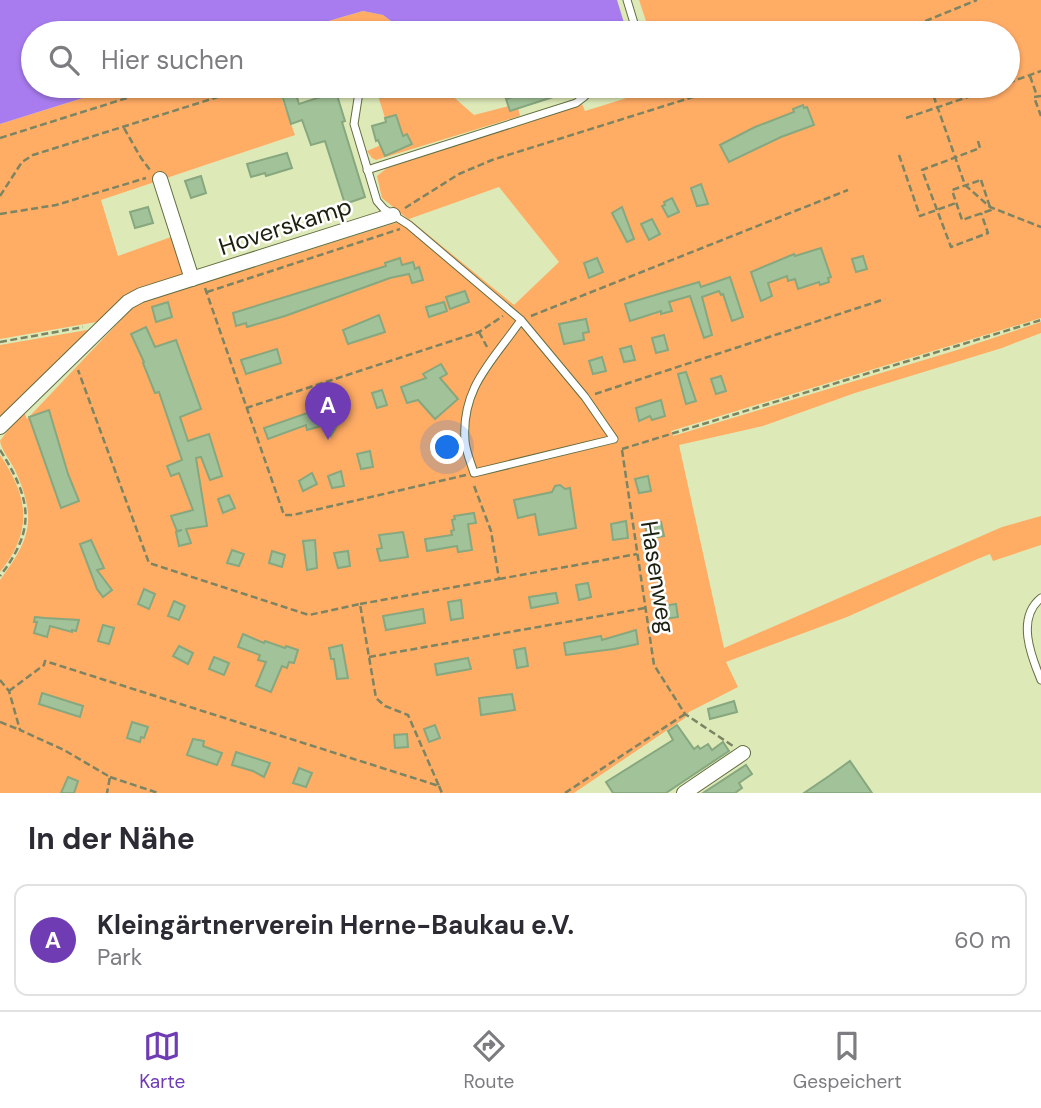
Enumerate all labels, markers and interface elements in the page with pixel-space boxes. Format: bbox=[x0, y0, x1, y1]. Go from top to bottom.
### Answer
search box bbox=[21, 21, 1020, 98]
icon: search bbox=[45, 41, 83, 79]
text: Hier suchen bbox=[101, 43, 244, 77]
street label: Hoverskamp bbox=[215, 190, 355, 262]
pin: A bbox=[305, 382, 351, 440]
your location bbox=[430, 430, 464, 464]
street label: Hasenweg bbox=[634, 518, 682, 636]
text: In der Nähe bbox=[28, 819, 195, 858]
text: Kleingärtnerverein Herne-Baukau e.V. bbox=[97, 908, 574, 942]
text: A bbox=[45, 925, 61, 955]
text: 60 m bbox=[954, 925, 1011, 955]
text: Park bbox=[97, 942, 142, 972]
tab: Karte bbox=[139, 1027, 185, 1094]
tab: Route bbox=[464, 1027, 514, 1094]
tab: Gespeichert bbox=[793, 1027, 902, 1094]

